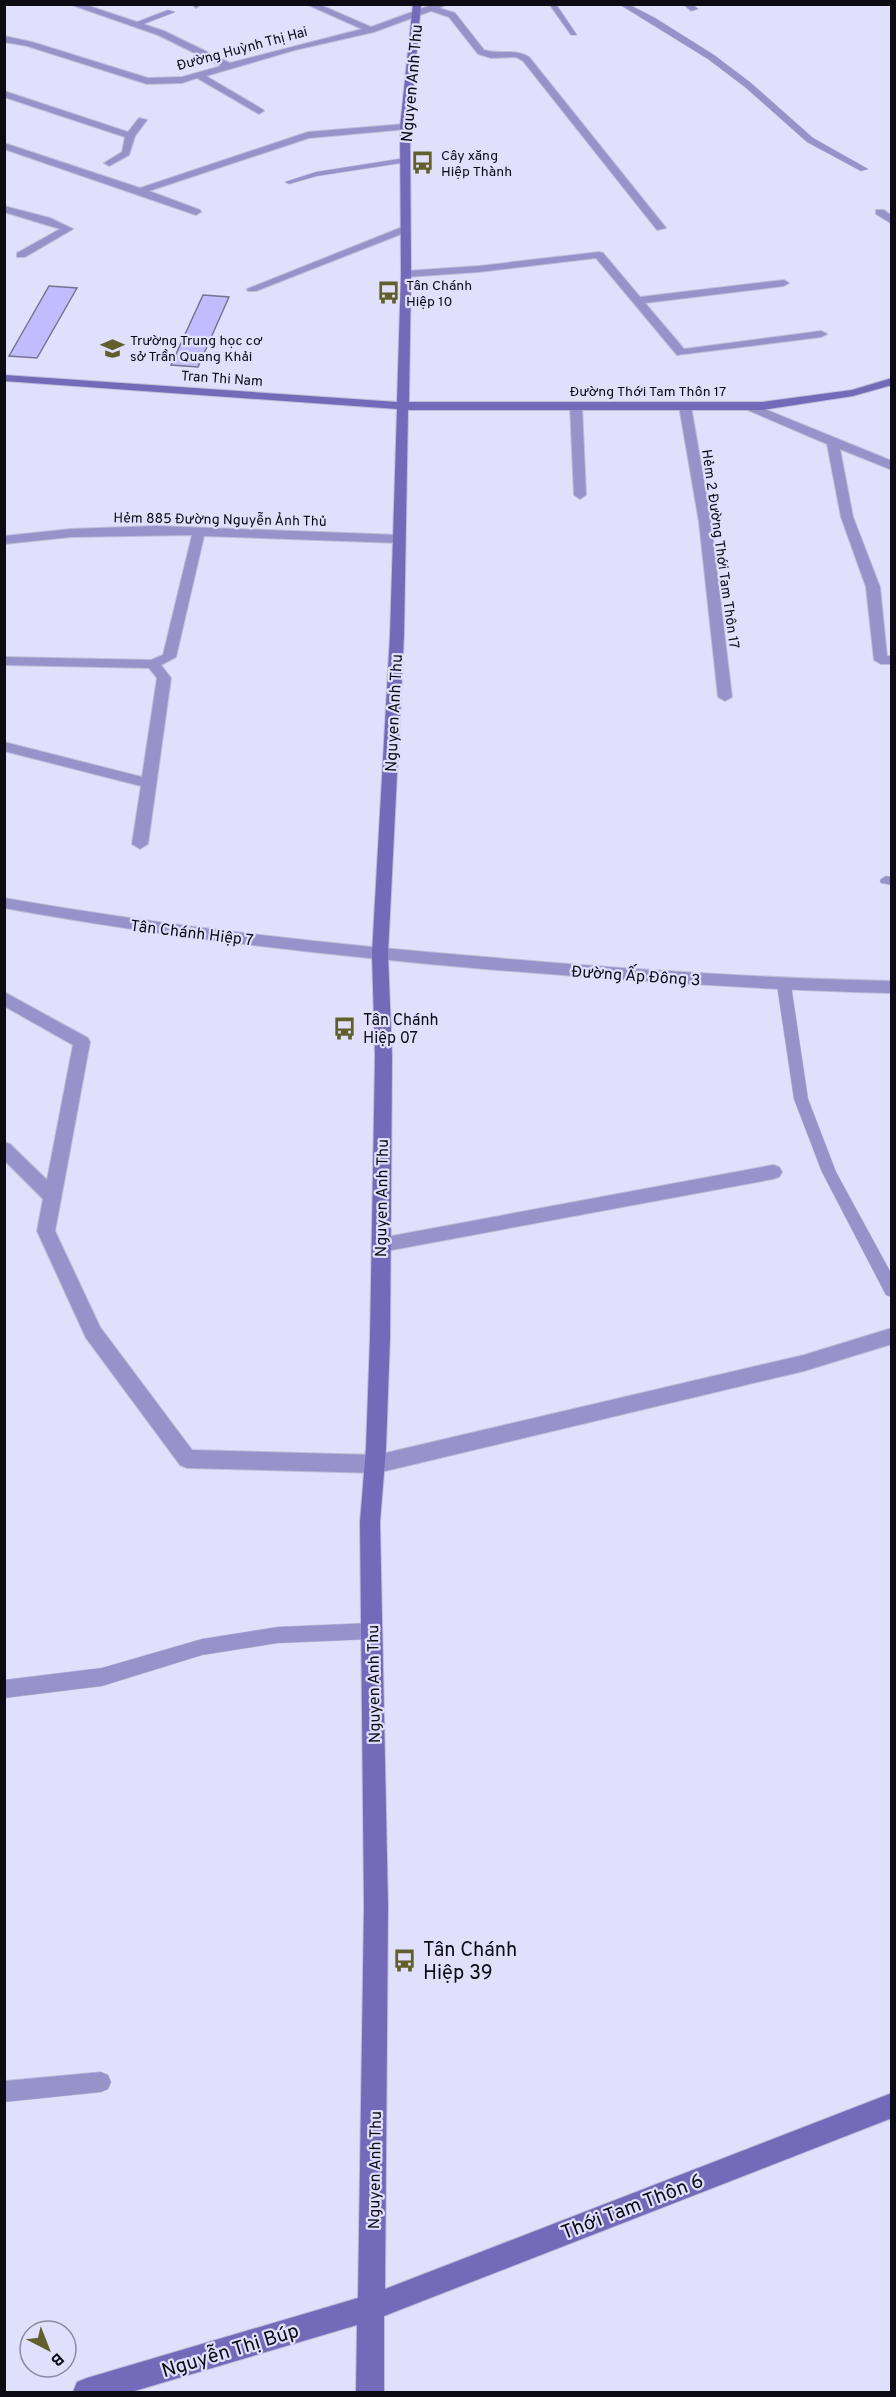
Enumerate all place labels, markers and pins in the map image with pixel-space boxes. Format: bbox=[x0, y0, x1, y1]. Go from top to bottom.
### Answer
place label: Cây xăng Hiệp Thành bbox=[441, 148, 512, 181]
bus stop icon: Cây xăng Hiệp Thành bbox=[410, 150, 436, 176]
place label: Tân Chánh Hiệp 10 bbox=[406, 278, 472, 311]
bus stop icon: Tân Chánh Hiệp 10 bbox=[375, 280, 401, 306]
place label: Trường Trung học cơ sở Trần Quang Khải bbox=[130, 333, 263, 366]
school or university icon: Trường Trung học cơ sở Trần Quang Khải bbox=[99, 335, 125, 361]
place label: Tân Chánh Hiệp 07 bbox=[363, 1011, 439, 1049]
bus stop icon: Tân Chánh Hiệp 07 bbox=[332, 1015, 358, 1041]
place label: Tân Chánh Hiệp 39 bbox=[423, 1938, 517, 1987]
bus stop icon: Tân Chánh Hiệp 39 bbox=[392, 1948, 418, 1974]

